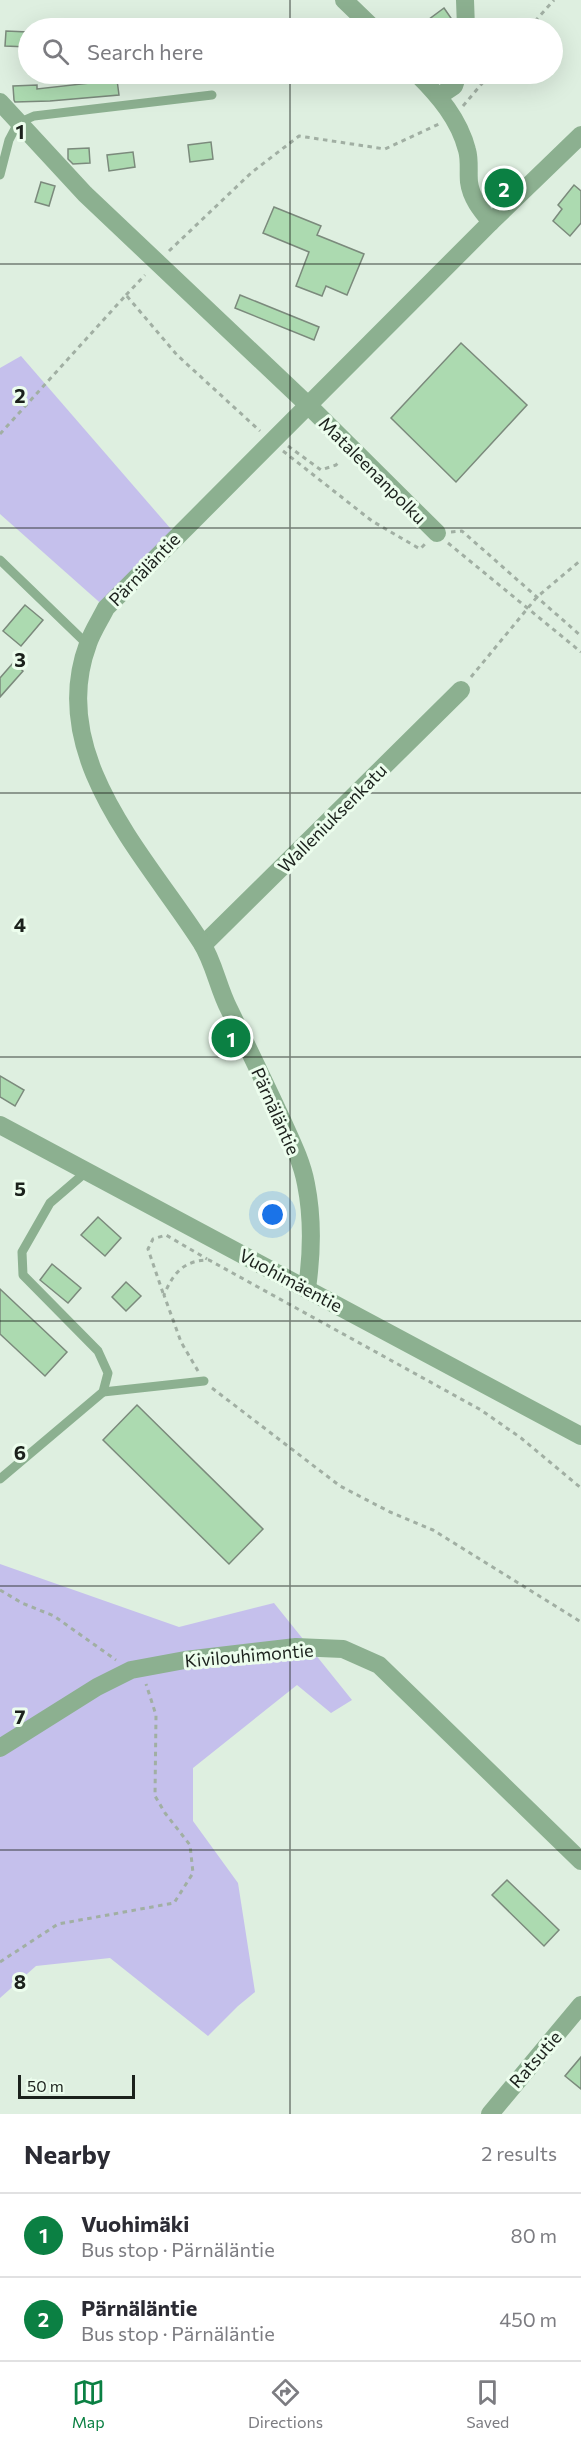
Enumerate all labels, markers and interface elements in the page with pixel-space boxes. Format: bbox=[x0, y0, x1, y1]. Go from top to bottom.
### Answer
search box bbox=[18, 18, 563, 84]
icon: search bbox=[39, 35, 72, 68]
text: Search here bbox=[87, 38, 203, 65]
text: 1 bbox=[15, 119, 25, 143]
pin: 2 bbox=[484, 166, 524, 210]
text: 2 bbox=[14, 383, 26, 407]
street label: Mataleenanpolku bbox=[315, 412, 431, 528]
street label: Pärnäläntie bbox=[104, 528, 184, 610]
text: 3 bbox=[14, 647, 26, 671]
street label: Walleniuksenkatu bbox=[273, 759, 391, 877]
text: 4 bbox=[14, 912, 26, 936]
pin: 1 bbox=[212, 1016, 250, 1060]
street label: Pärnäläntie bbox=[247, 1064, 305, 1158]
text: 5 bbox=[14, 1176, 26, 1200]
your location bbox=[258, 1200, 287, 1229]
street label: Vuohimäentie bbox=[236, 1244, 346, 1316]
text: 6 bbox=[14, 1440, 26, 1464]
street label: Kivilouhimontie bbox=[184, 1638, 314, 1672]
text: 7 bbox=[15, 1704, 26, 1728]
text: 8 bbox=[14, 1969, 26, 1993]
street label: Ratsutie bbox=[504, 2026, 566, 2092]
scale bar bbox=[18, 2072, 135, 2100]
text: 50 m bbox=[27, 2076, 64, 2095]
text: Nearby bbox=[24, 2138, 111, 2169]
text: 2 results bbox=[481, 2141, 557, 2165]
text: Vuohimäki bbox=[81, 2210, 190, 2237]
text: 1 bbox=[39, 2223, 48, 2247]
text: 80 m bbox=[511, 2223, 557, 2247]
text: Bus stop · Pärnäläntie bbox=[81, 2237, 275, 2261]
text: Pärnäläntie bbox=[81, 2294, 197, 2321]
text: 2 bbox=[38, 2307, 49, 2331]
text: 450 m bbox=[499, 2307, 557, 2331]
text: Bus stop · Pärnäläntie bbox=[81, 2321, 275, 2345]
tab: Map bbox=[72, 2376, 105, 2431]
tab: Directions bbox=[248, 2376, 323, 2431]
tab: Saved bbox=[466, 2376, 509, 2431]

